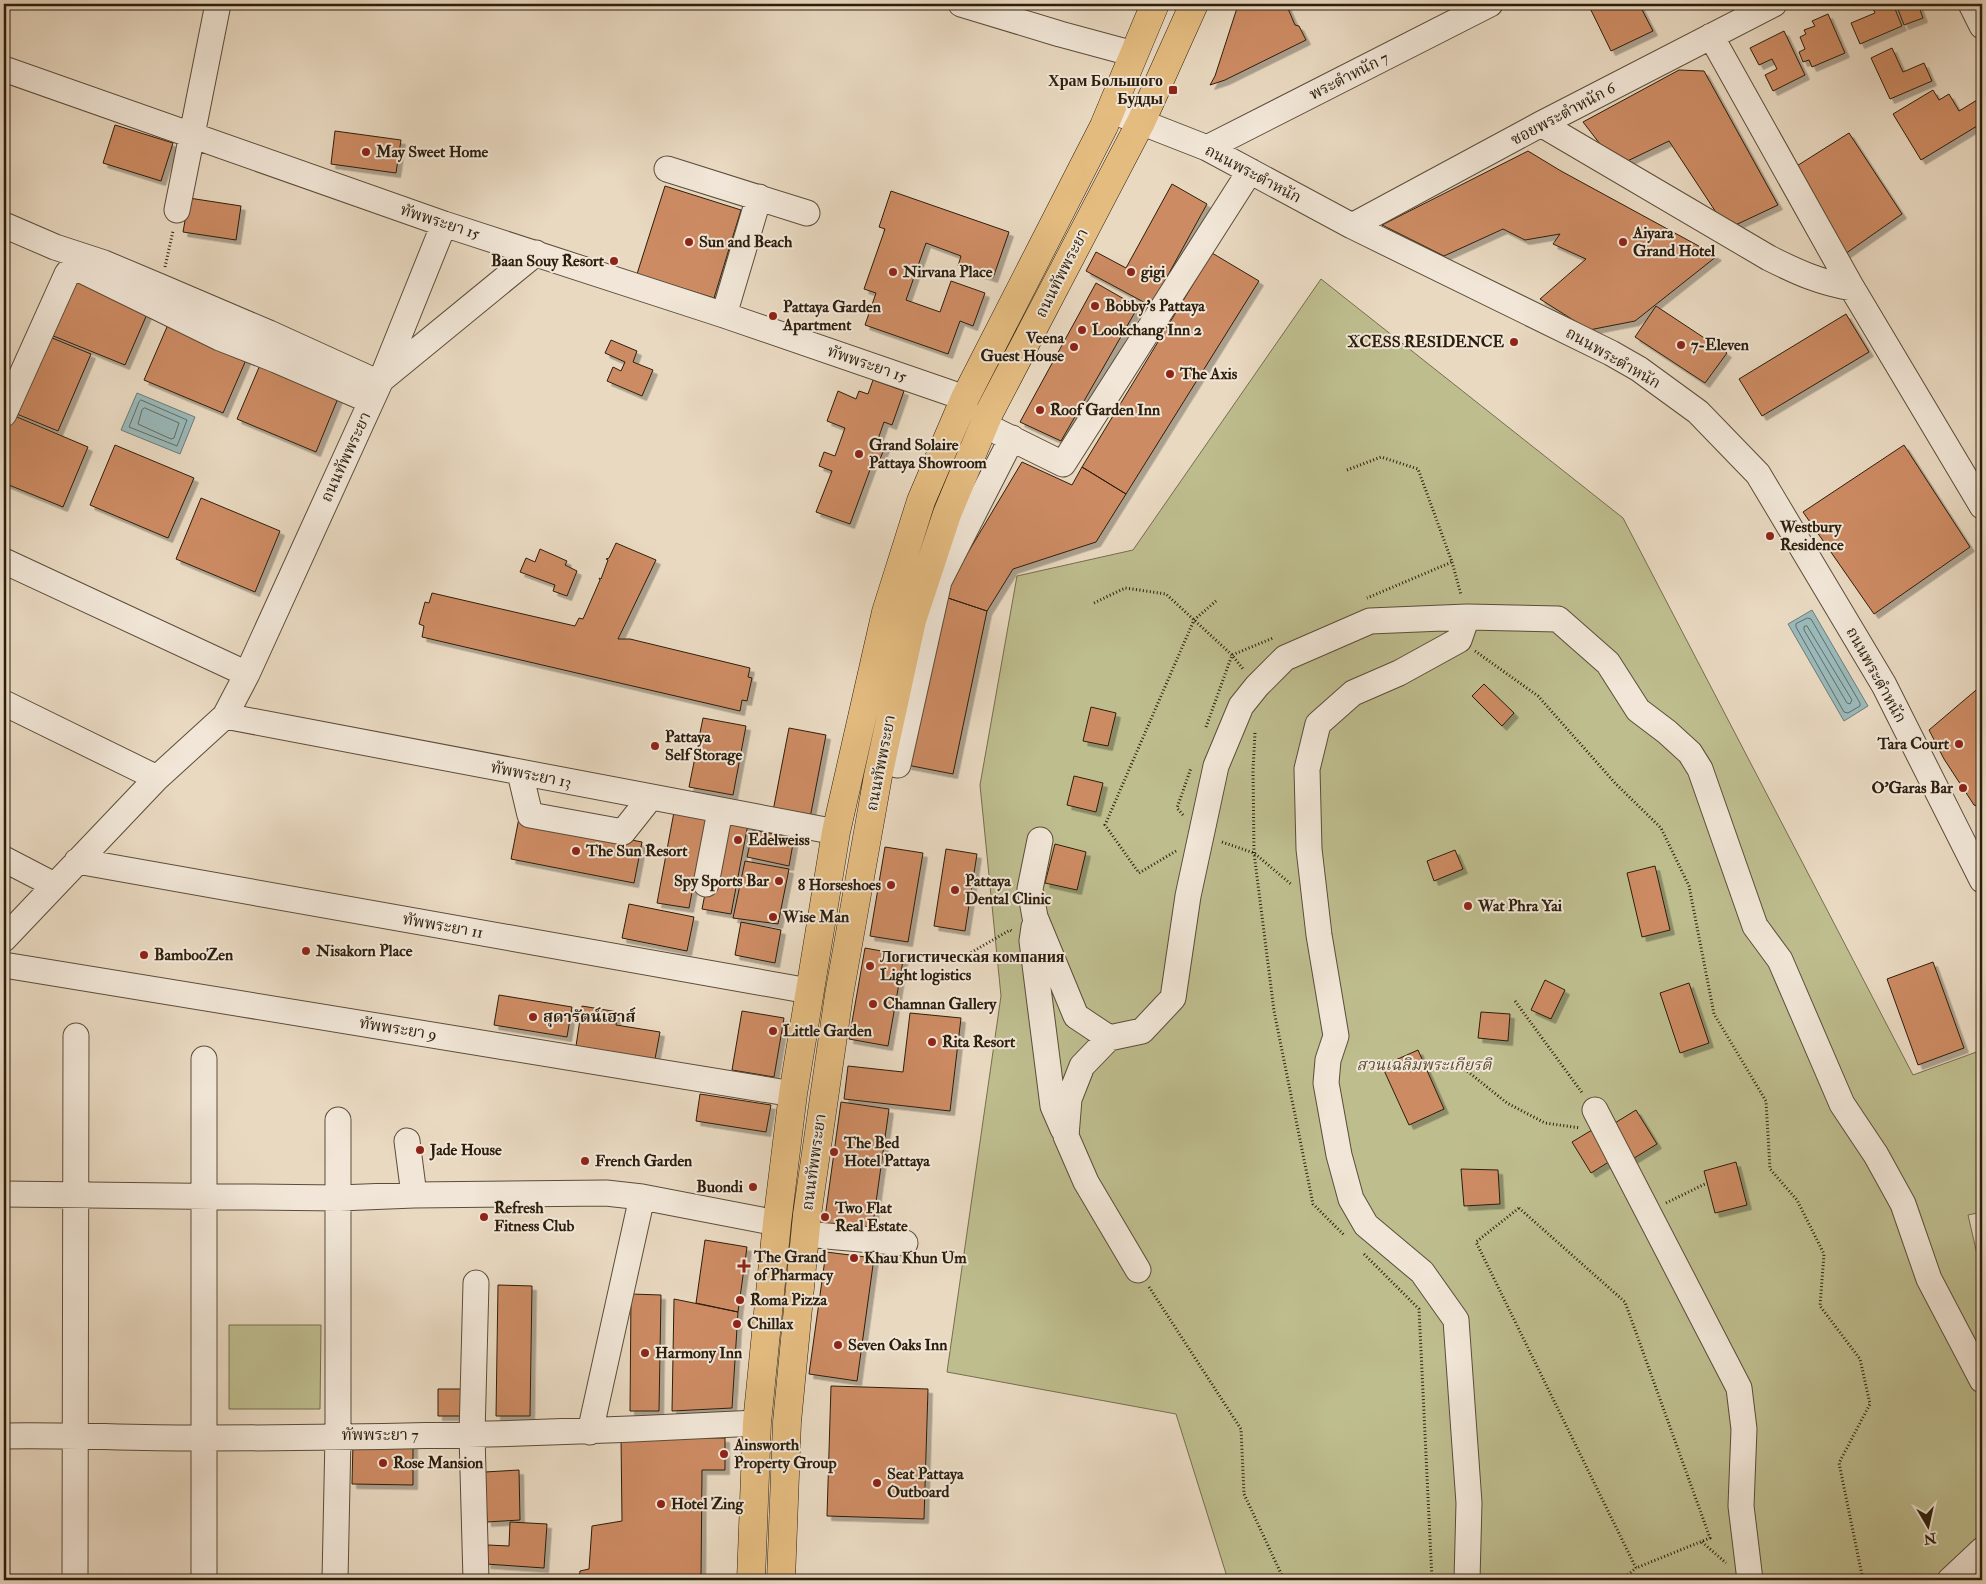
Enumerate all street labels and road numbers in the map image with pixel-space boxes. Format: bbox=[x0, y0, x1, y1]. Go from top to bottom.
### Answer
street label: พระตำหนัก 7 bbox=[1306, 47, 1393, 105]
street label: ซอยพระตำหนัก 6 bbox=[1507, 78, 1620, 150]
street label: ถนนพระตำหนัก bbox=[1201, 140, 1305, 208]
street label: ทัพพระยา 15 bbox=[398, 200, 482, 244]
street label: ถนนทัพพระยา bbox=[1031, 225, 1093, 321]
street label: ถนนพระตำหนัก bbox=[1562, 323, 1664, 393]
street label: ทัพพระยา 15 bbox=[825, 341, 909, 387]
street label: ถนนทัพพระยา bbox=[316, 409, 376, 505]
street label: ถนนพระตำหนัก bbox=[1841, 624, 1911, 726]
street label: ถนนทัพพระยา bbox=[862, 713, 900, 813]
street label: ทัพพระยา 13 bbox=[489, 757, 573, 793]
street label: ทัพพระยา 11 bbox=[401, 909, 485, 943]
street label: ทัพพระยา 9 bbox=[358, 1013, 438, 1045]
street label: ถนนทัพพระยา bbox=[797, 1112, 831, 1212]
street label: ทัพพระยา 7 bbox=[341, 1425, 419, 1445]

